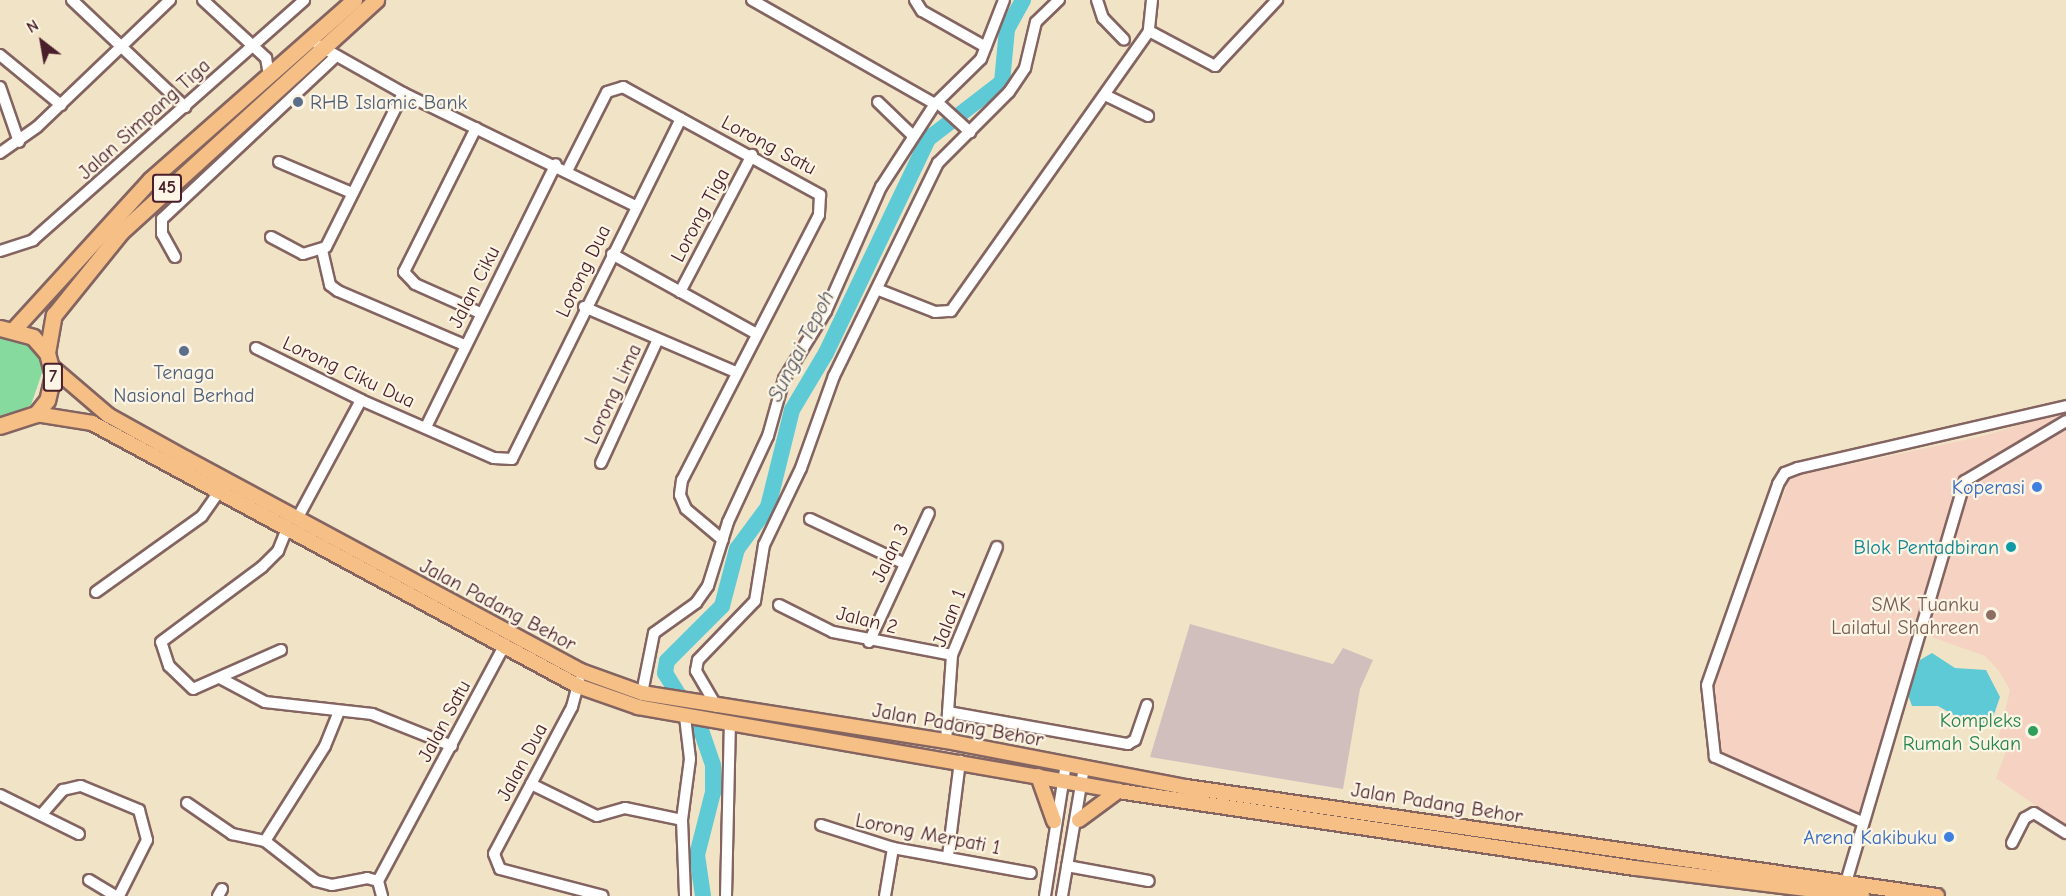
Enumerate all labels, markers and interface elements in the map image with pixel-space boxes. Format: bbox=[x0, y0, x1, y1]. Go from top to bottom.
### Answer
north arrow bbox=[12, 12, 72, 72]
text: N bbox=[24, 16, 42, 37]
street label: Jalan Simpang Tiga bbox=[73, 53, 215, 185]
place label: RHB Islamic Bank bbox=[310, 90, 467, 114]
marker: RHB Islamic Bank bbox=[291, 95, 305, 109]
street label: Lorong Satu bbox=[717, 110, 821, 180]
street label: Lorong Tiga bbox=[665, 164, 735, 266]
road number: 45 bbox=[152, 173, 182, 203]
street label: Lorong Dua bbox=[550, 221, 616, 321]
street label: Jalan Ciku bbox=[443, 242, 505, 332]
water label: Sungai Tepoh bbox=[762, 286, 840, 406]
street label: Lorong Ciku Dua bbox=[279, 331, 419, 413]
street label: Lorong Lima bbox=[579, 340, 647, 448]
marker: Tenaga Nasional Berhad bbox=[177, 344, 191, 358]
place label: Tenaga Nasional Berhad bbox=[113, 360, 255, 407]
road number: 7 bbox=[42, 362, 64, 392]
place label: Koperasi bbox=[1952, 475, 2025, 499]
marker: Koperasi bbox=[2030, 480, 2044, 494]
street label: Jalan 3 bbox=[866, 520, 914, 586]
place label: Blok Pentadbiran bbox=[1854, 535, 1999, 559]
marker: Blok Pentadbiran bbox=[2004, 540, 2018, 554]
street label: Jalan Padang Behor bbox=[416, 554, 580, 656]
street label: Jalan 1 bbox=[927, 586, 971, 650]
place label: SMK Tuanku Lailatul Shahreen bbox=[1831, 592, 1979, 639]
street label: Jalan 2 bbox=[834, 601, 900, 639]
marker: SMK Tuanku Lailatul Shahreen bbox=[1984, 608, 1998, 622]
street label: Jalan Satu bbox=[412, 676, 476, 766]
street label: Jalan Padang Behor bbox=[870, 698, 1046, 752]
place label: Kompleks Rumah Sukan bbox=[1903, 708, 2021, 755]
street label: Jalan Dua bbox=[491, 719, 553, 805]
marker: Kompleks Rumah Sukan bbox=[2026, 724, 2040, 738]
street label: Jalan Padang Behor bbox=[1349, 778, 1525, 828]
street label: Lorong Merpati 1 bbox=[853, 808, 1003, 860]
place label: Arena Kakibuku bbox=[1803, 825, 1937, 849]
marker: Arena Kakibuku bbox=[1942, 830, 1956, 844]

